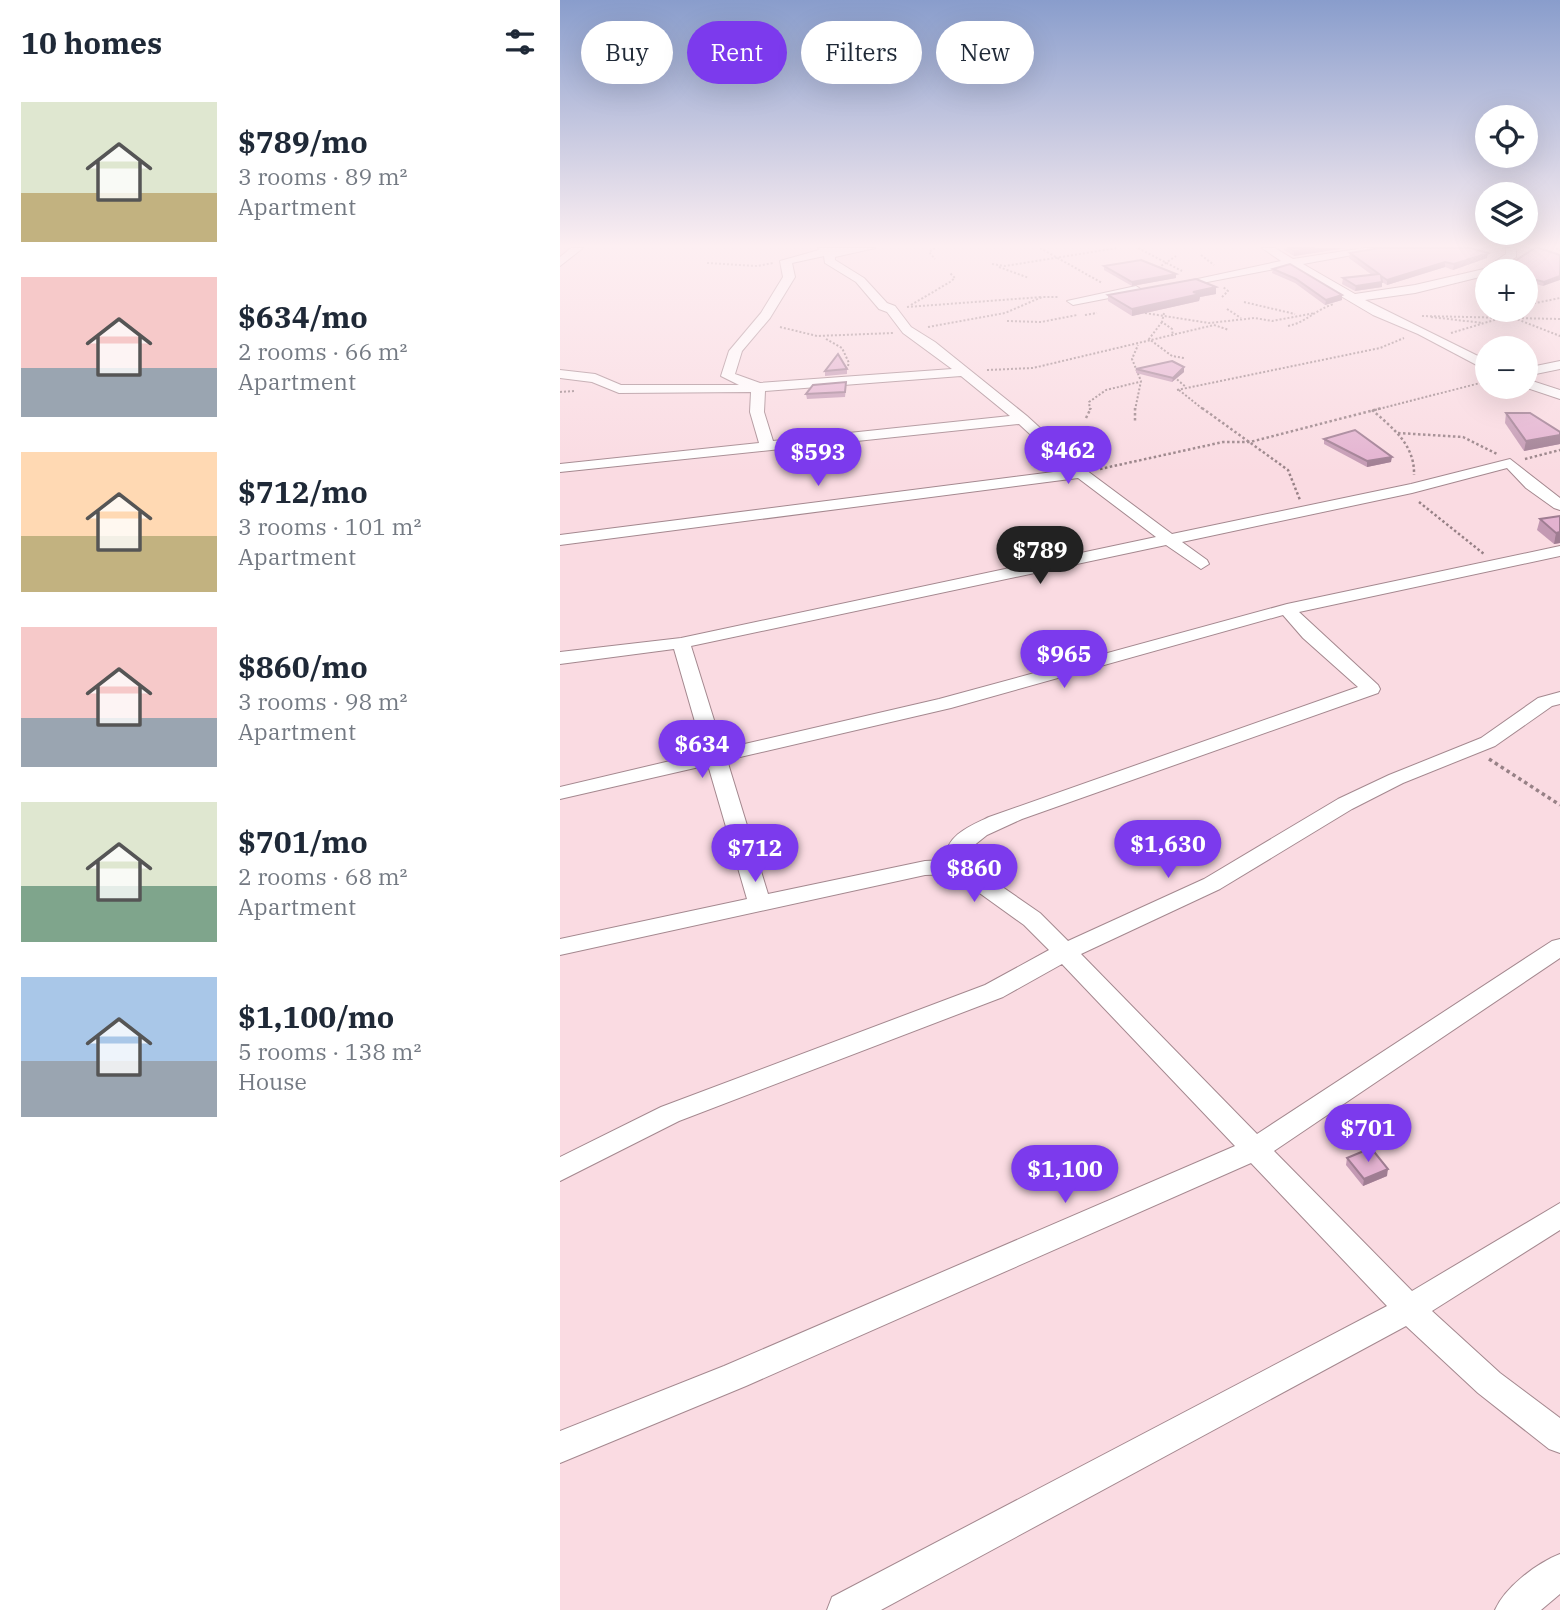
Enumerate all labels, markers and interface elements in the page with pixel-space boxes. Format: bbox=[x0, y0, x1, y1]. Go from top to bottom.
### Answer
chip: Buy bbox=[581, 21, 673, 84]
chip: Rent bbox=[687, 21, 787, 84]
chip: Filters bbox=[801, 21, 922, 84]
chip: New bbox=[936, 21, 1034, 84]
text: 10 homes bbox=[21, 23, 162, 62]
icon: filters bbox=[501, 23, 539, 61]
map controls bbox=[1475, 105, 1538, 399]
button: locate bbox=[1475, 105, 1538, 168]
text: $789/mo bbox=[238, 122, 368, 161]
icon: home bbox=[77, 130, 161, 214]
text: 3 rooms · 89 m² bbox=[238, 161, 408, 191]
button: layers bbox=[1475, 182, 1538, 245]
text: Apartment bbox=[238, 191, 356, 221]
button: + bbox=[1475, 259, 1538, 322]
text: $634/mo bbox=[238, 297, 368, 336]
icon: home bbox=[77, 305, 161, 389]
text: 2 rooms · 66 m² bbox=[238, 336, 408, 366]
button: − bbox=[1475, 336, 1538, 399]
text: Apartment bbox=[238, 366, 356, 396]
pin: $462 bbox=[1027, 426, 1109, 486]
pin: $593 bbox=[777, 428, 859, 488]
text: $462 bbox=[1040, 434, 1096, 464]
text: $593 bbox=[790, 436, 846, 466]
text: $712/mo bbox=[238, 472, 368, 511]
icon: home bbox=[77, 480, 161, 564]
text: 3 rooms · 101 m² bbox=[238, 511, 421, 541]
pin: $789 bbox=[999, 526, 1081, 586]
text: $789 bbox=[1012, 534, 1068, 564]
text: Apartment bbox=[238, 541, 356, 571]
pin: $965 bbox=[1023, 630, 1105, 690]
text: $965 bbox=[1036, 638, 1092, 668]
text: $860/mo bbox=[238, 647, 368, 686]
icon: home bbox=[77, 655, 161, 739]
text: 3 rooms · 98 m² bbox=[238, 686, 408, 716]
text: Apartment bbox=[238, 716, 356, 746]
pin: $634 bbox=[661, 720, 743, 780]
text: $634 bbox=[674, 728, 730, 758]
pin: $1,630 bbox=[1111, 820, 1225, 880]
text: $701/mo bbox=[238, 822, 368, 861]
pin: $712 bbox=[714, 824, 796, 884]
text: $1,630 bbox=[1130, 828, 1206, 858]
icon: home bbox=[77, 830, 161, 914]
text: $712 bbox=[727, 832, 783, 862]
pin: $860 bbox=[933, 844, 1015, 904]
text: $860 bbox=[946, 852, 1002, 882]
text: 2 rooms · 68 m² bbox=[238, 861, 408, 891]
text: Apartment bbox=[238, 891, 356, 921]
text: $1,100/mo bbox=[238, 997, 394, 1036]
icon: home bbox=[77, 1005, 161, 1089]
text: 5 rooms · 138 m² bbox=[238, 1036, 421, 1066]
text: House bbox=[238, 1066, 307, 1096]
pin: $701 bbox=[1327, 1104, 1409, 1164]
text: $701 bbox=[1340, 1112, 1396, 1142]
pin: $1,100 bbox=[1008, 1146, 1122, 1205]
text: $1,100 bbox=[1027, 1153, 1103, 1183]

